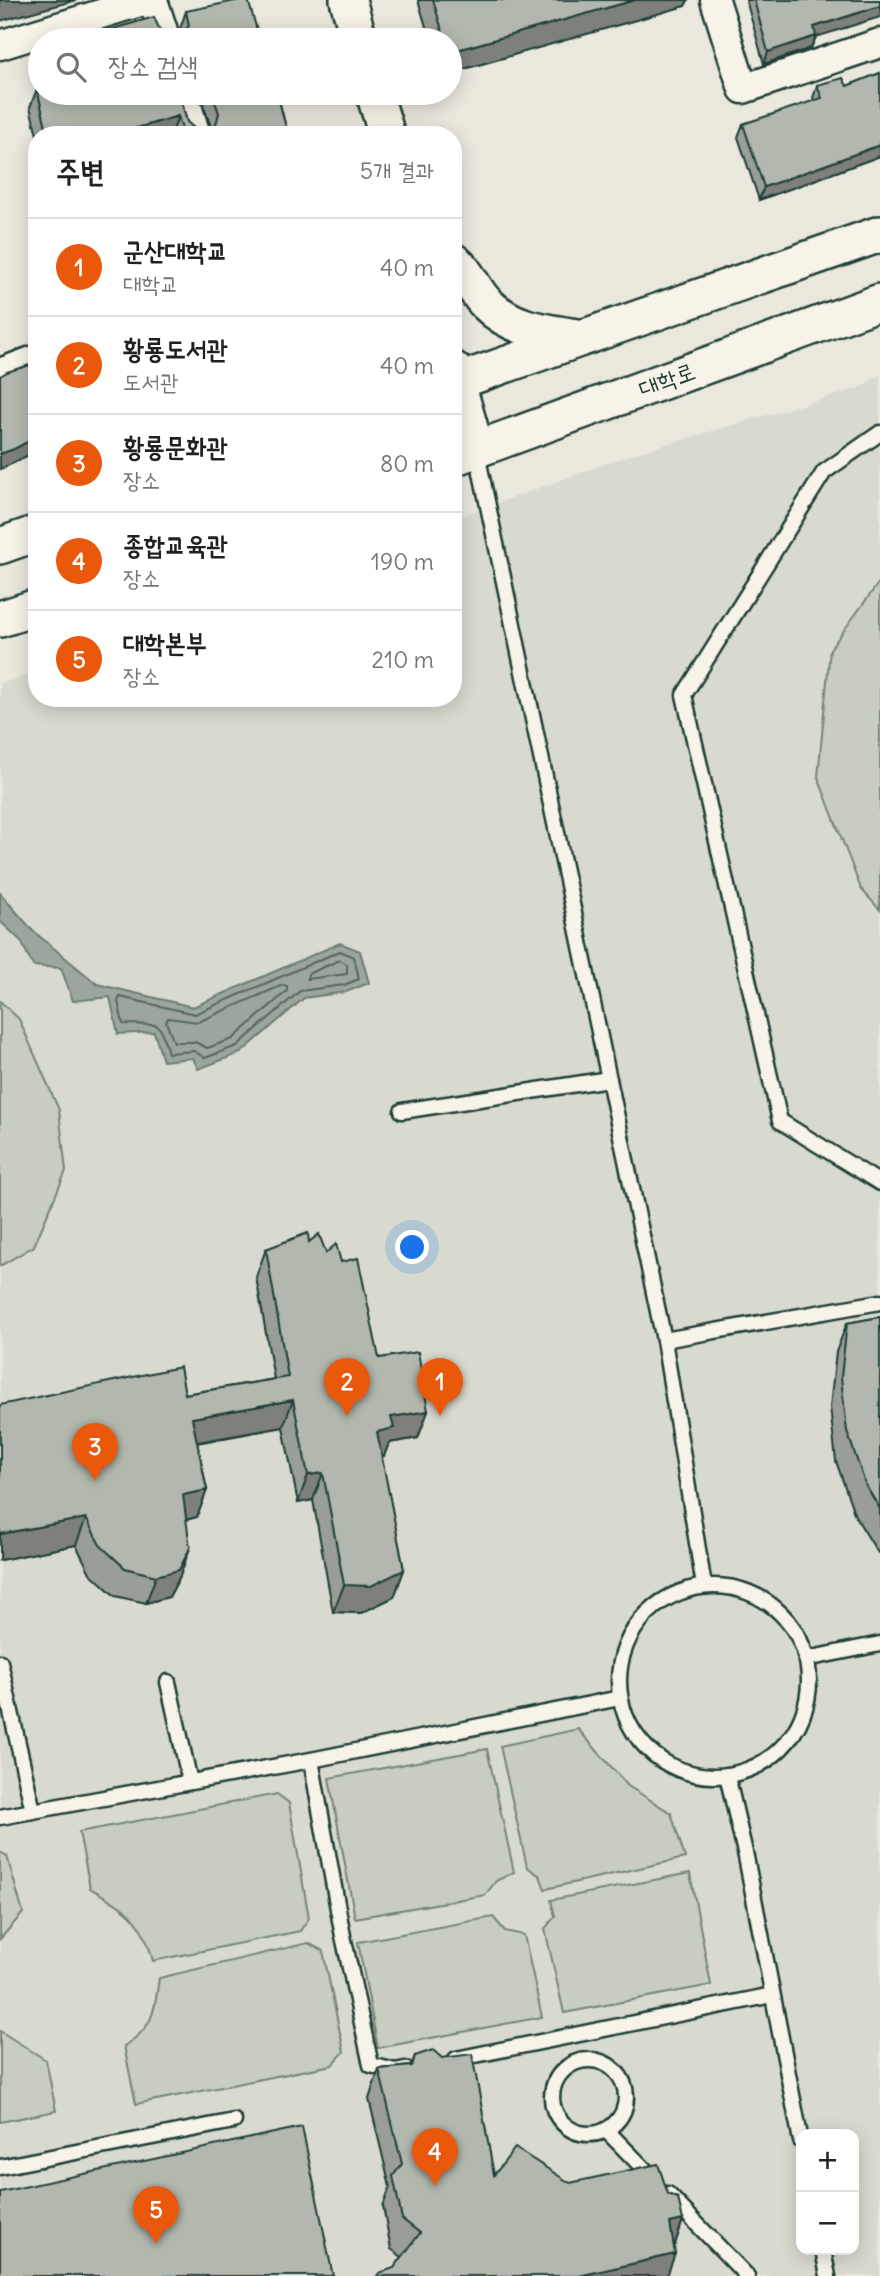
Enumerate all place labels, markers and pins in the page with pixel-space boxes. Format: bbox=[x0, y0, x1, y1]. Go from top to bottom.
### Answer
pin: 2 bbox=[324, 1358, 370, 1416]
pin: 1 bbox=[417, 1358, 463, 1416]
pin: 3 bbox=[72, 1423, 118, 1481]
pin: 4 bbox=[412, 2128, 458, 2186]
pin: 5 bbox=[133, 2186, 179, 2244]

